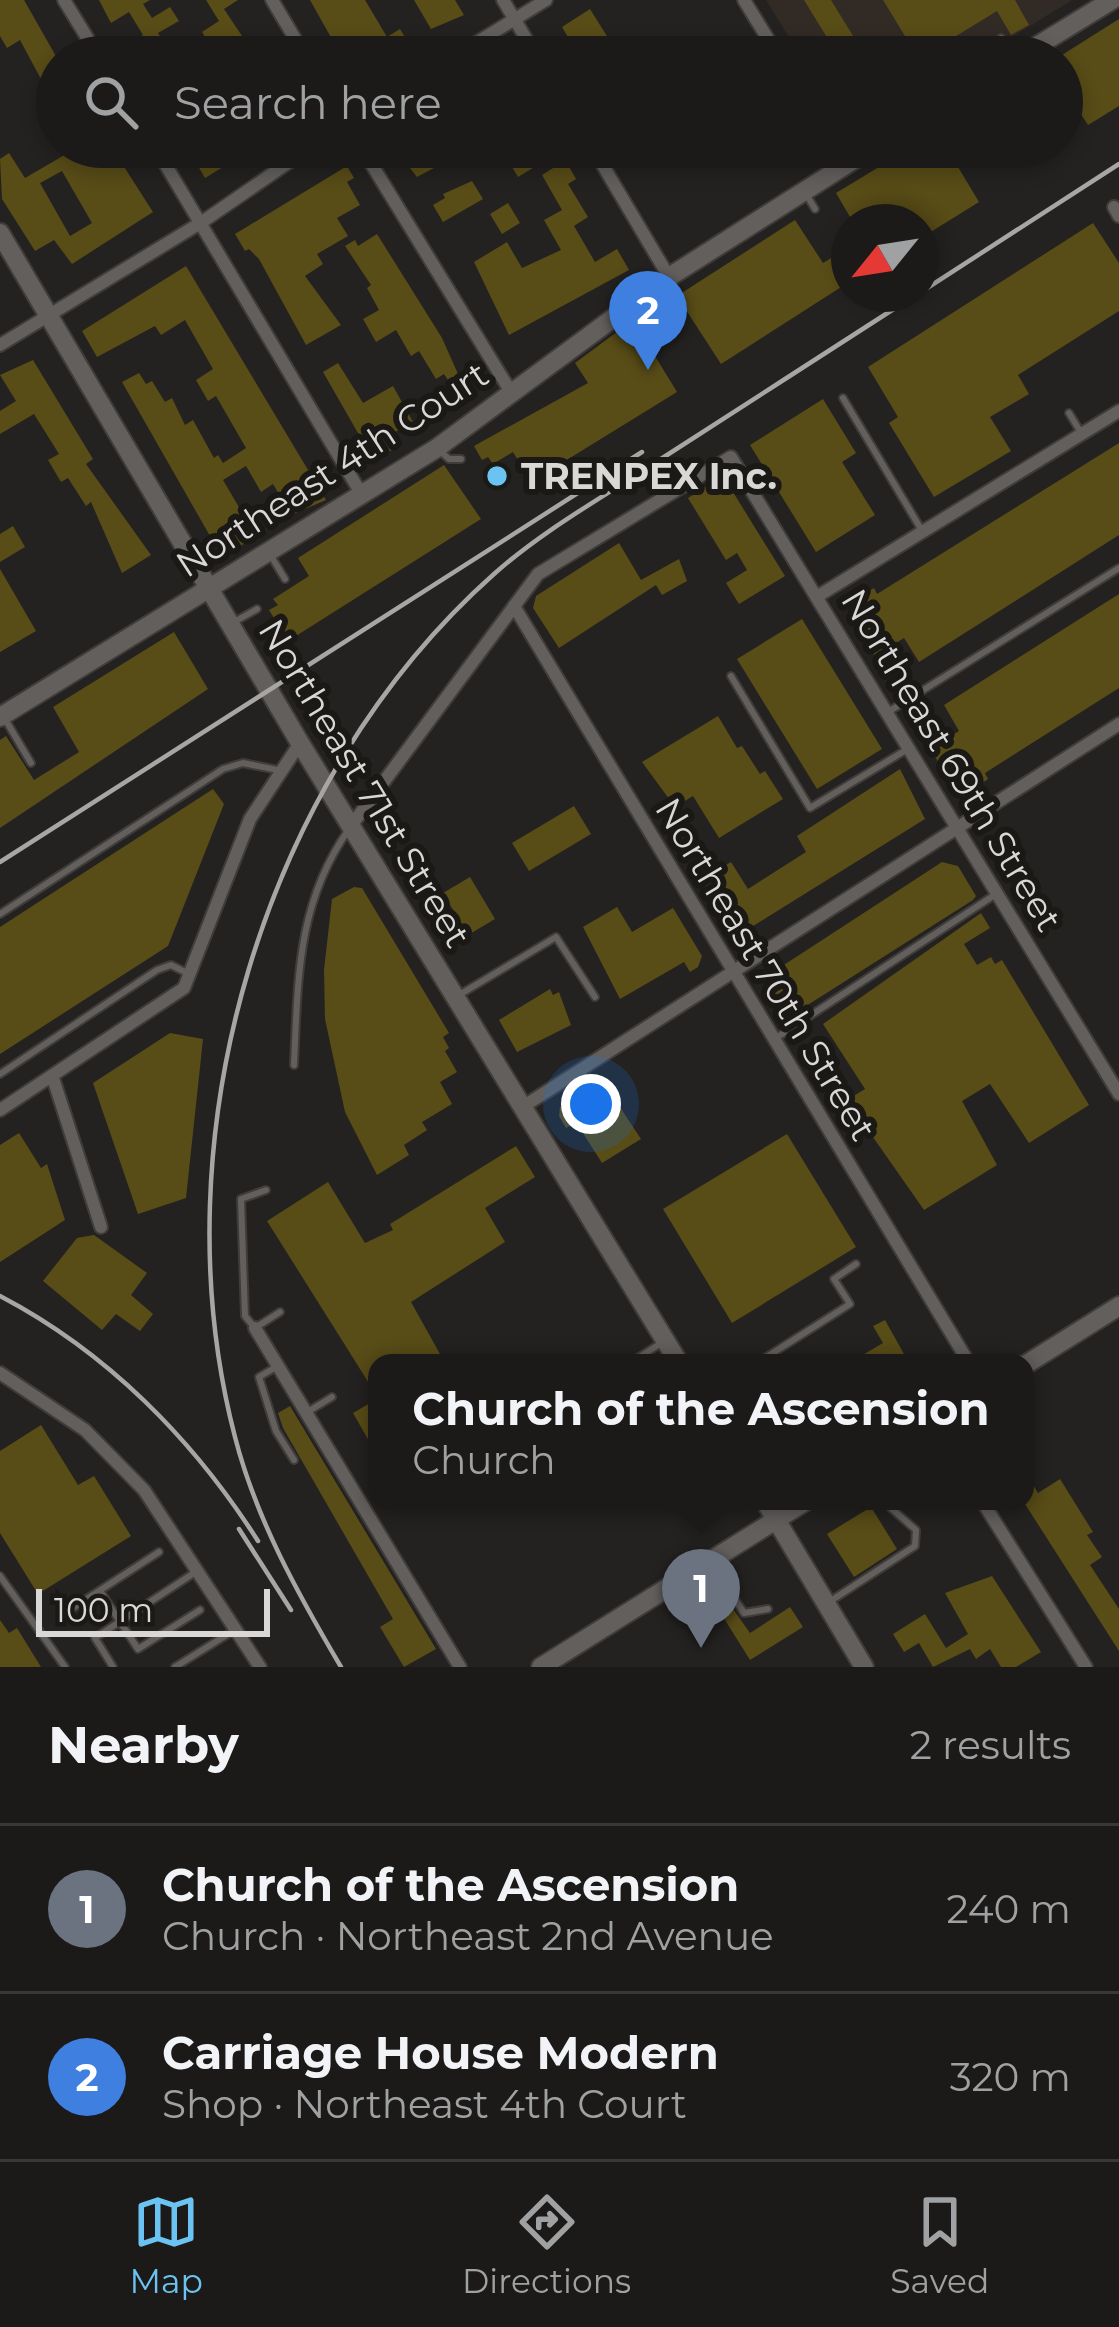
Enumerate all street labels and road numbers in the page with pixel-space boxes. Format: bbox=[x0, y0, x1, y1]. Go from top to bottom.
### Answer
street label: Northeast 4th Court bbox=[168, 352, 496, 586]
street label: Northeast 69th Street bbox=[832, 581, 1072, 939]
street label: Northeast 71st Street bbox=[250, 611, 480, 955]
street label: Northeast 70th Street bbox=[646, 790, 886, 1148]

